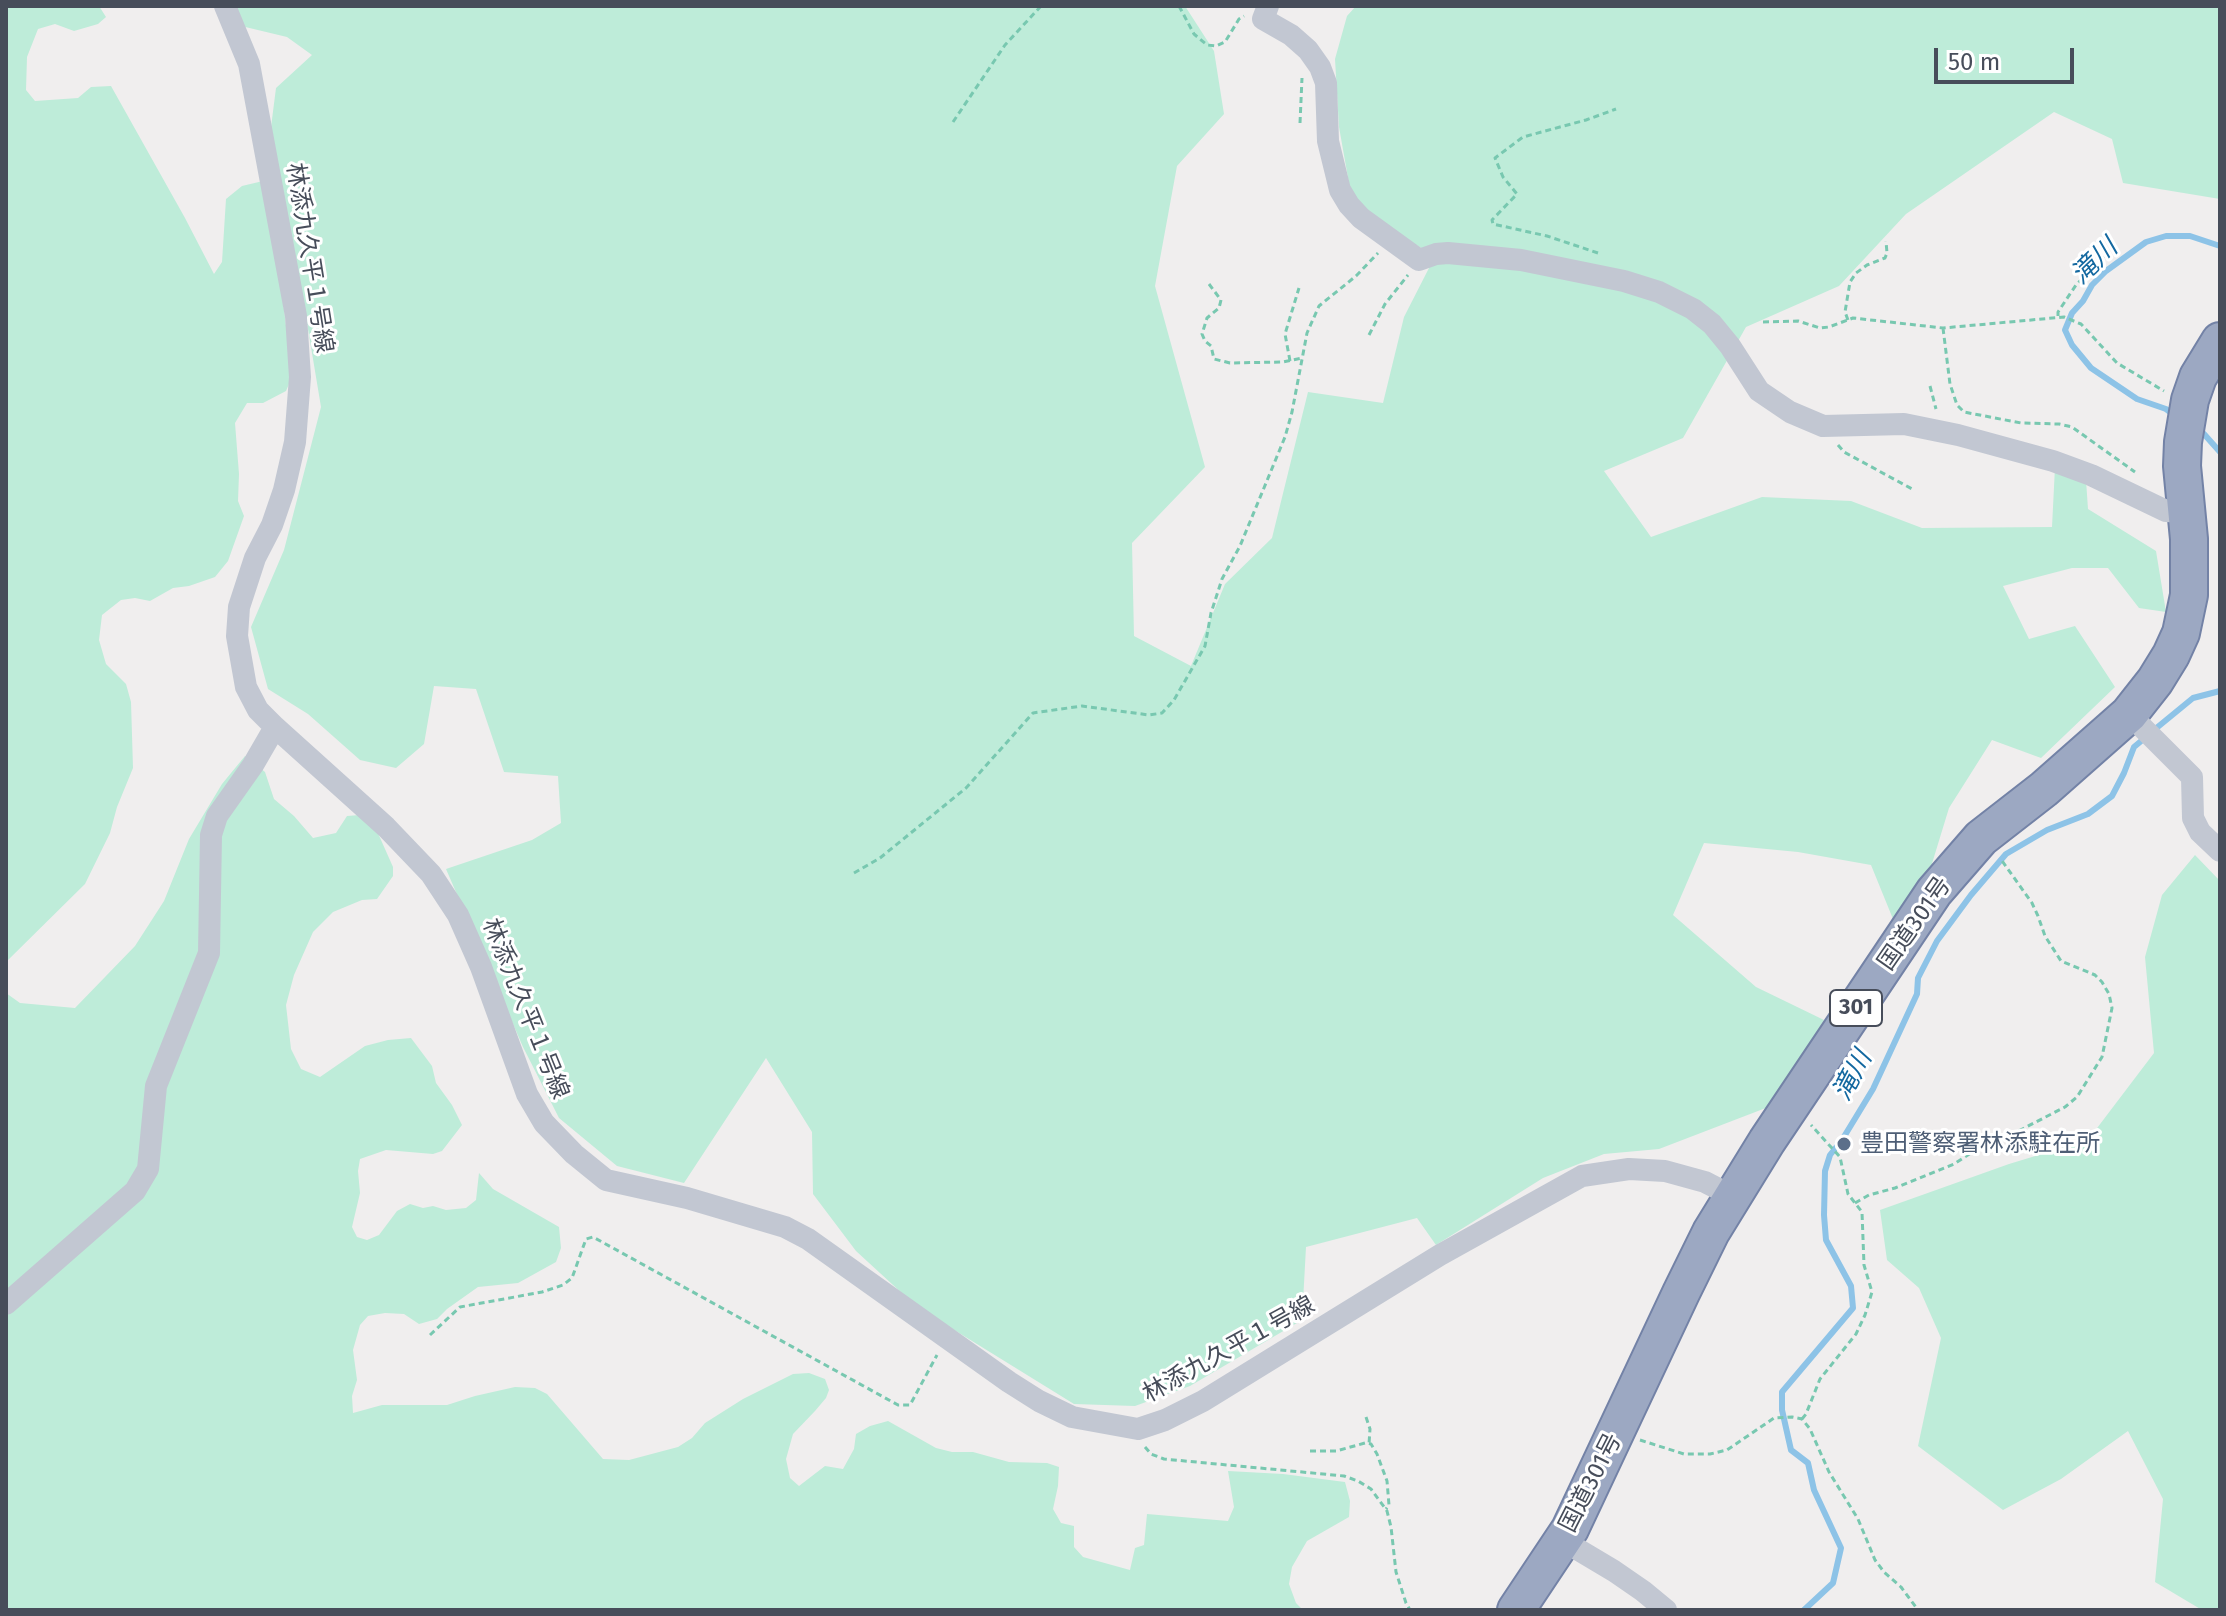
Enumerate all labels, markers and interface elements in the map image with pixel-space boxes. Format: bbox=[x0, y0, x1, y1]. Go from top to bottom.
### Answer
scale bar bbox=[1938, 32, 2078, 82]
text: 50 m bbox=[1948, 48, 2000, 76]
street label: 林添九久平１号線 bbox=[280, 161, 338, 355]
water label: 滝川 bbox=[2065, 233, 2125, 291]
street label: 国道301号 bbox=[1872, 872, 1958, 976]
street label: 林添九久平１号線 bbox=[476, 915, 574, 1103]
road number: 301 bbox=[1830, 990, 1882, 1026]
water label: 滝川 bbox=[1827, 1046, 1879, 1106]
place label: 豊田警察署林添駐在所 bbox=[1860, 1130, 2100, 1158]
marker: 豊田警察署林添駐在所 bbox=[1835, 1135, 1853, 1153]
street label: 林添九久平１号線 bbox=[1138, 1291, 1320, 1409]
street label: 国道301号 bbox=[1554, 1429, 1628, 1537]

